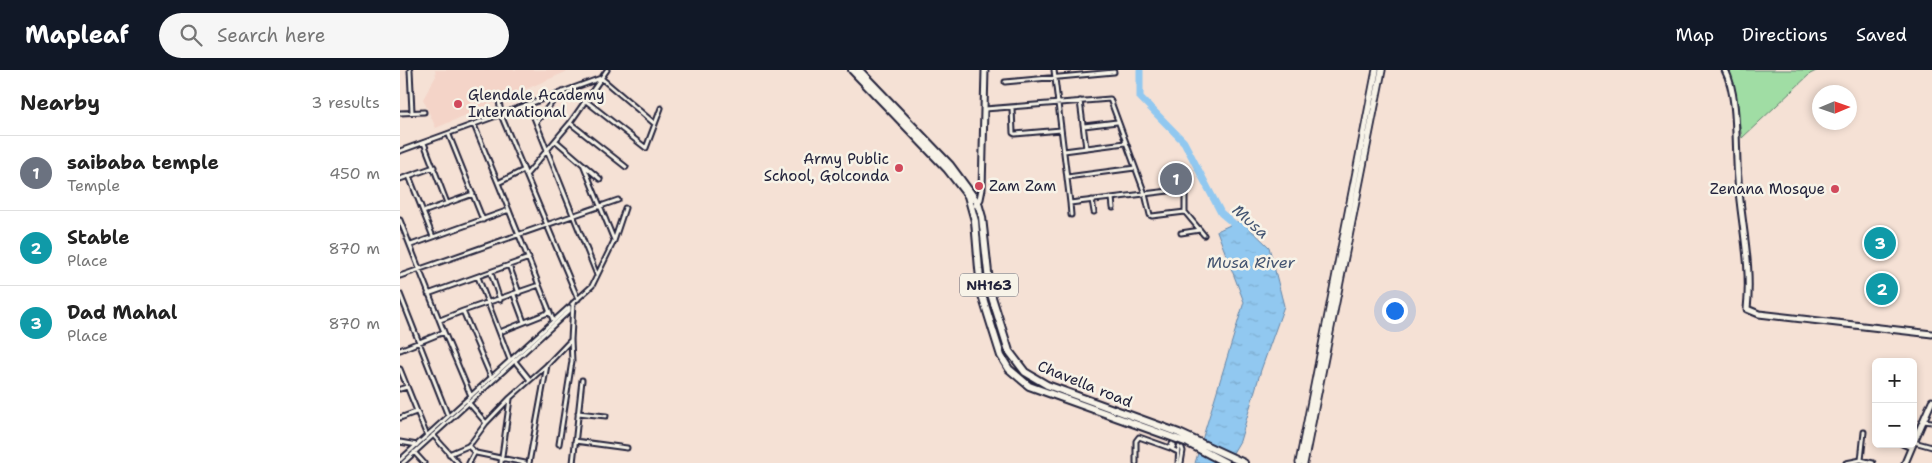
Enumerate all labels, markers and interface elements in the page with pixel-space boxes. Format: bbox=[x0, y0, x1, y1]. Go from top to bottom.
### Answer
search box bbox=[159, 13, 509, 58]
text: Mapleaf bbox=[25, 19, 129, 51]
icon: search bbox=[177, 21, 205, 49]
text: Search here bbox=[217, 23, 325, 48]
text: Map bbox=[1676, 23, 1714, 47]
text: Directions bbox=[1742, 23, 1828, 47]
text: Saved bbox=[1856, 23, 1907, 47]
place label: Glendale Academy International bbox=[468, 85, 605, 122]
north arrow bbox=[1812, 85, 1857, 130]
text: Nearby bbox=[20, 89, 100, 117]
text: 3 results bbox=[311, 92, 380, 113]
marker: Glendale Academy International bbox=[452, 98, 464, 110]
place label: Army Public School, Golconda bbox=[764, 149, 890, 186]
text: saibaba temple bbox=[67, 150, 219, 175]
pin: 1 bbox=[1160, 160, 1192, 198]
marker: Army Public School, Golconda bbox=[893, 162, 905, 174]
text: 1 bbox=[32, 163, 40, 184]
text: 450 m bbox=[329, 163, 380, 184]
text: Temple bbox=[67, 175, 120, 196]
place label: Zam Zam bbox=[989, 176, 1056, 196]
place label: Zenana Mosque bbox=[1710, 179, 1825, 199]
marker: Zam Zam bbox=[973, 180, 985, 192]
marker: Zenana Mosque bbox=[1829, 183, 1841, 195]
water label: Musa bbox=[1228, 199, 1273, 243]
pin: 3 bbox=[1864, 224, 1896, 262]
text: Stable bbox=[67, 225, 130, 250]
text: 2 bbox=[30, 238, 42, 259]
text: 870 m bbox=[329, 238, 380, 259]
text: Place bbox=[67, 250, 108, 271]
water label: Musa River bbox=[1207, 252, 1296, 273]
pin: 2 bbox=[1866, 270, 1898, 308]
road number: NH163 bbox=[960, 274, 1018, 296]
your location bbox=[1382, 298, 1408, 324]
text: Dad Mahal bbox=[67, 300, 177, 325]
text: 3 bbox=[30, 313, 42, 334]
text: 870 m bbox=[329, 313, 380, 334]
text: Place bbox=[67, 325, 108, 346]
street label: Chavella road bbox=[1035, 356, 1136, 412]
map controls bbox=[1872, 358, 1917, 448]
button: + bbox=[1872, 358, 1917, 403]
button: − bbox=[1872, 403, 1917, 448]

